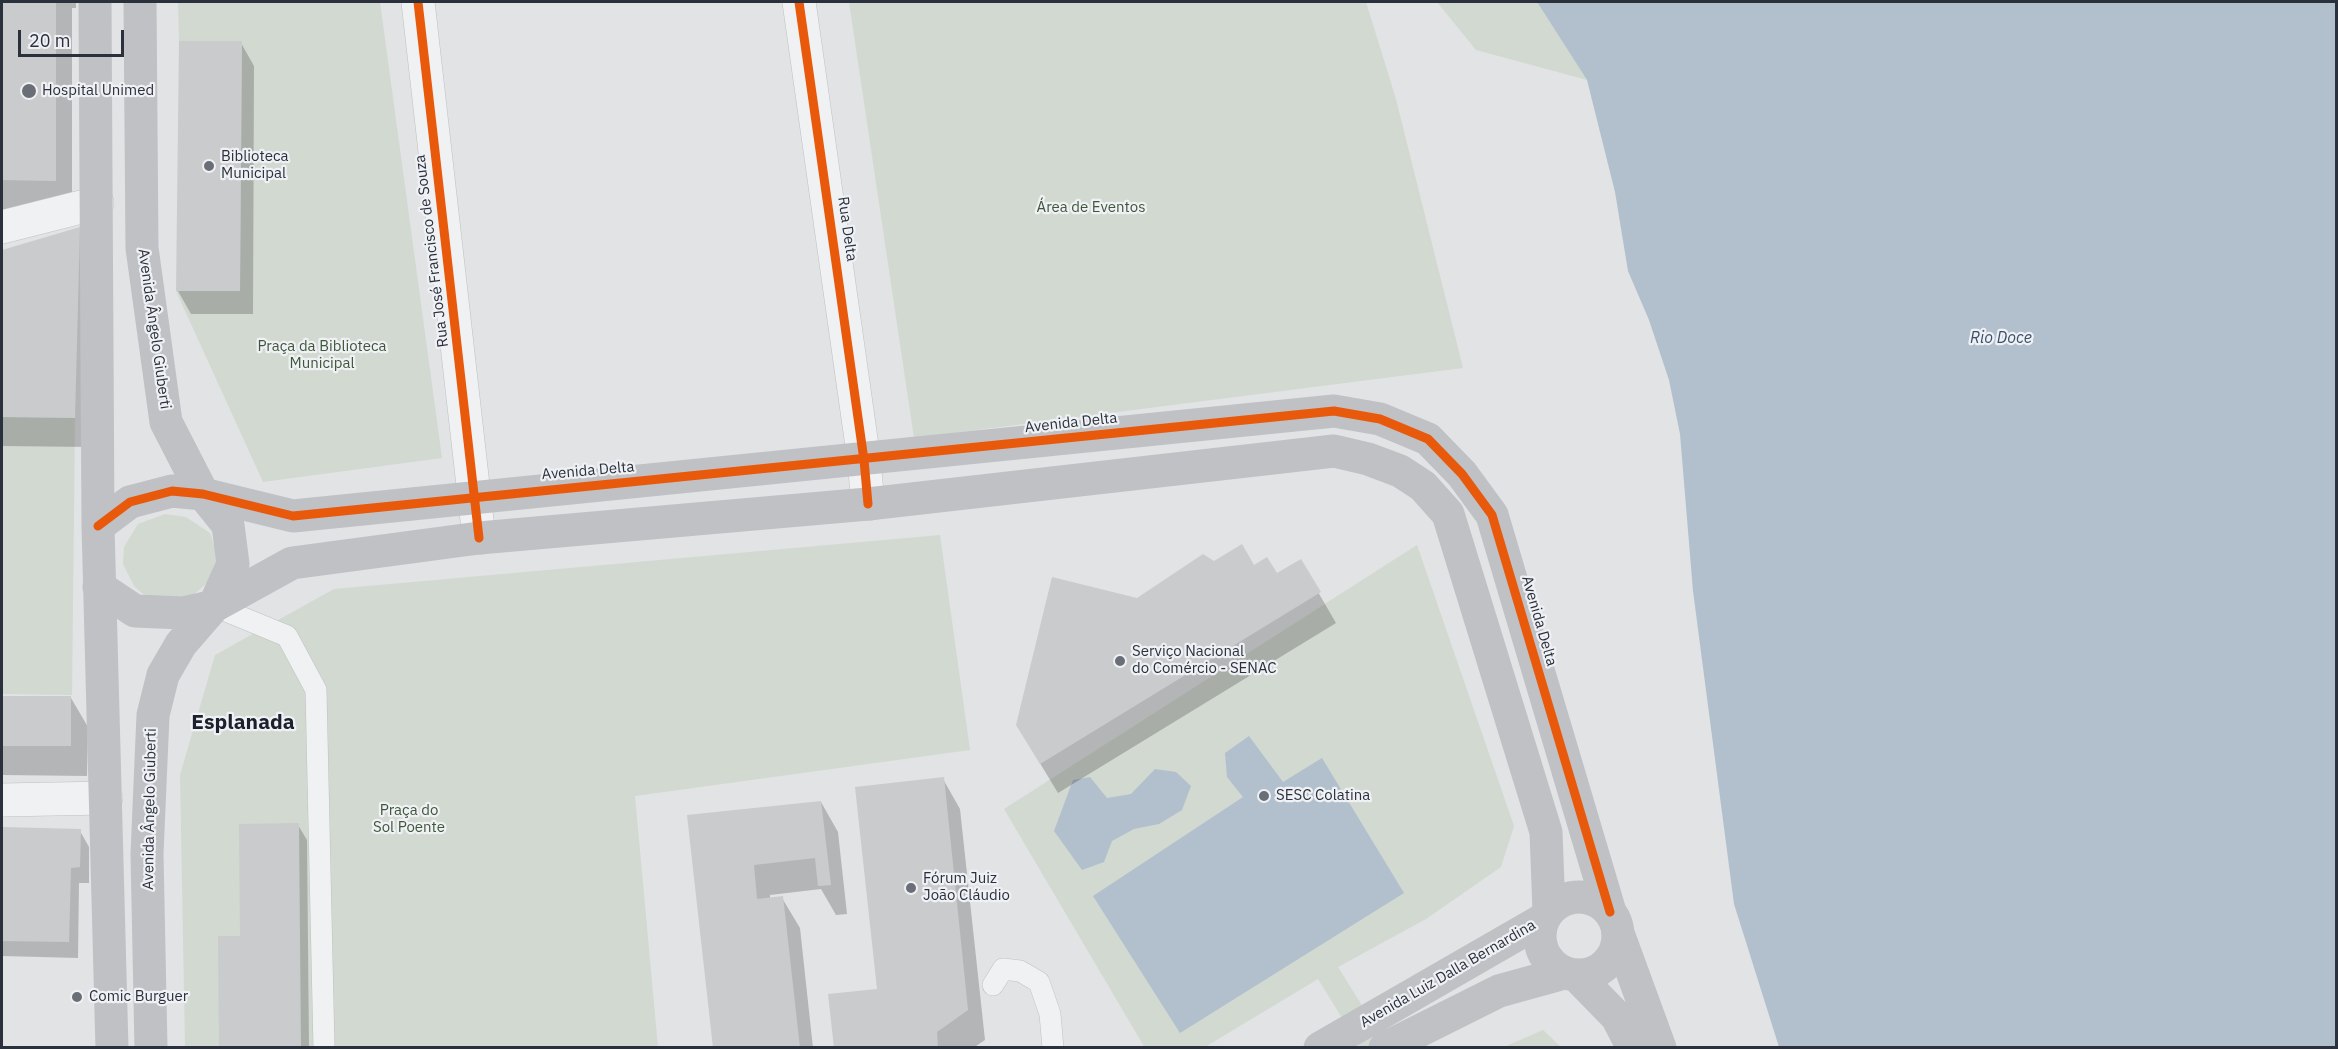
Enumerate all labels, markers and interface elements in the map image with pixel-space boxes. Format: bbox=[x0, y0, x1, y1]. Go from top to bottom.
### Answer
scale bar bbox=[21, 18, 128, 56]
text: 20 m bbox=[29, 29, 71, 52]
marker: Hospital Unimed bbox=[20, 82, 38, 100]
place label: Hospital Unimed bbox=[42, 82, 154, 100]
place label: Biblioteca Municipal bbox=[221, 148, 288, 183]
street label: Rua José Francisco de Souza bbox=[411, 154, 453, 348]
marker: Biblioteca Municipal bbox=[202, 159, 216, 173]
street label: Rua Delta bbox=[834, 195, 860, 263]
park label: Área de Eventos bbox=[1037, 199, 1145, 217]
street label: Avenida Ângelo Giuberti bbox=[134, 248, 174, 410]
water label: Rio Doce bbox=[1970, 328, 2032, 348]
park label: Praça da Biblioteca Municipal bbox=[257, 338, 387, 373]
street label: Avenida Delta bbox=[1024, 409, 1118, 437]
street label: Avenida Delta bbox=[541, 458, 635, 484]
street label: Avenida Delta bbox=[1518, 574, 1560, 668]
place label: Serviço Nacional do Comércio - SENAC bbox=[1132, 643, 1277, 678]
marker: Serviço Nacional do Comércio - SENAC bbox=[1113, 654, 1127, 668]
district label: Esplanada bbox=[191, 710, 295, 736]
street label: Avenida Ângelo Giuberti bbox=[140, 728, 160, 890]
place label: SESC Colatina bbox=[1276, 787, 1370, 805]
marker: SESC Colatina bbox=[1257, 789, 1271, 803]
park label: Praça do Sol Poente bbox=[373, 802, 445, 837]
place label: Fórum Juiz João Cláudio bbox=[923, 870, 1010, 905]
marker: Fórum Juiz João Cláudio bbox=[904, 881, 918, 895]
street label: Avenida Luiz Dalla Bernardina bbox=[1357, 916, 1539, 1032]
place label: Comic Burguer bbox=[89, 988, 188, 1006]
marker: Comic Burguer bbox=[70, 990, 84, 1004]

